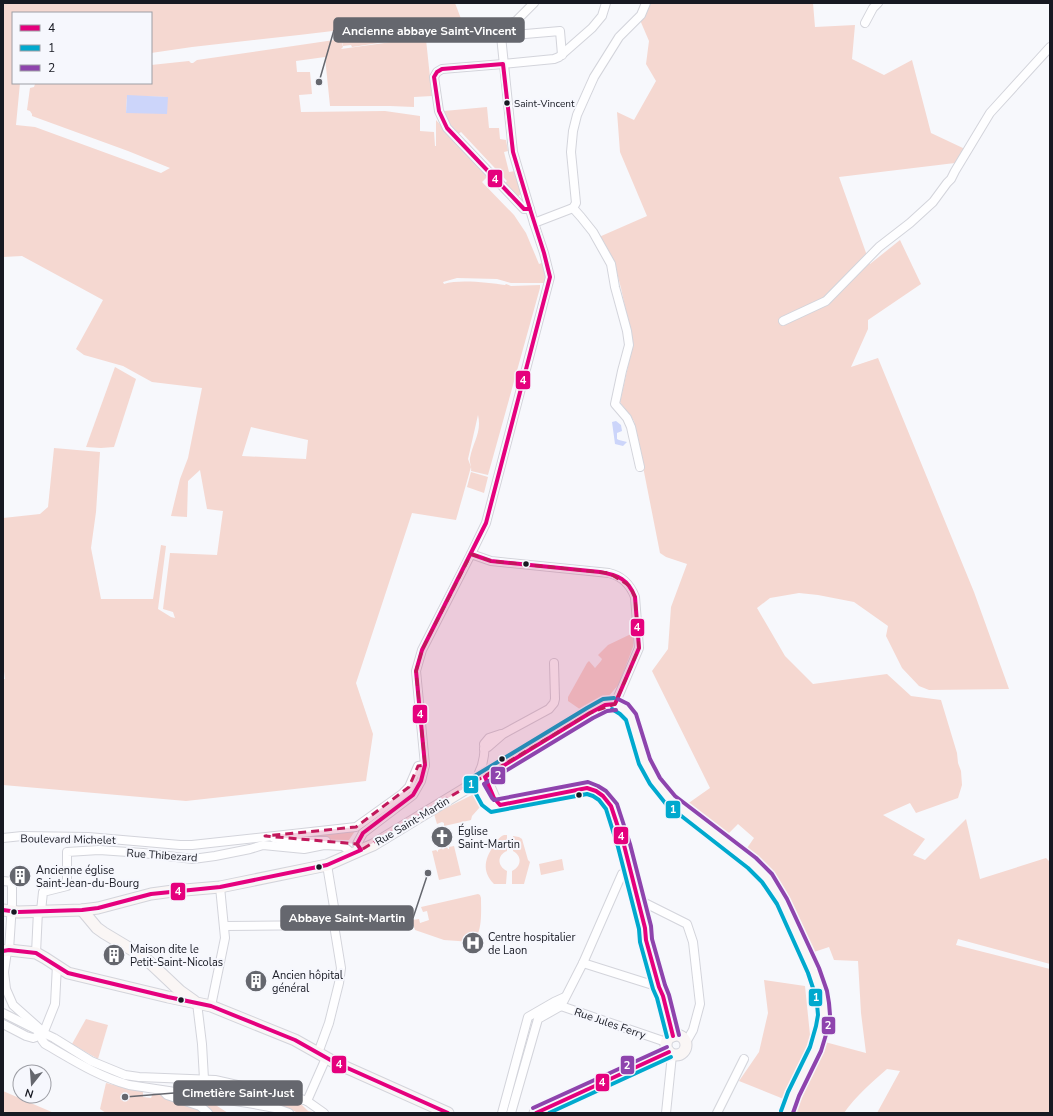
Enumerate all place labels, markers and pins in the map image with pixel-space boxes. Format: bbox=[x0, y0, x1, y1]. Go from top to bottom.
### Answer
callout: Ancienne abbaye Saint-Vincent bbox=[334, 18, 524, 42]
place label: Saint-Vincent bbox=[514, 97, 575, 111]
marker: Saint-Vincent bbox=[502, 98, 512, 108]
unlabelled marker bbox=[521, 559, 531, 569]
unlabelled marker bbox=[497, 754, 507, 764]
unlabelled marker bbox=[574, 790, 584, 800]
place label: Église Saint-Martin bbox=[458, 823, 520, 852]
church icon: Église Saint-Martin bbox=[429, 824, 455, 850]
unlabelled marker bbox=[314, 862, 324, 872]
building icon: Ancienne église Saint-Jean-du-Bourg bbox=[7, 863, 33, 889]
place label: Ancienne église Saint-Jean-du-Bourg bbox=[36, 863, 139, 891]
callout: Abbaye Saint-Martin bbox=[281, 906, 413, 930]
unlabelled marker bbox=[9, 907, 19, 917]
hospital icon: Centre hospitalier de Laon bbox=[460, 930, 486, 956]
place label: Centre hospitalier de Laon bbox=[488, 930, 575, 958]
building icon: Maison dite le Petit-Saint-Nicolas bbox=[101, 942, 127, 968]
place label: Maison dite le Petit-Saint-Nicolas bbox=[130, 942, 223, 970]
building icon: Ancien hôpital général bbox=[243, 968, 269, 994]
place label: Ancien hôpital général bbox=[272, 968, 344, 996]
unlabelled marker bbox=[176, 995, 186, 1005]
callout: Cimetière Saint-Just bbox=[174, 1081, 302, 1105]

